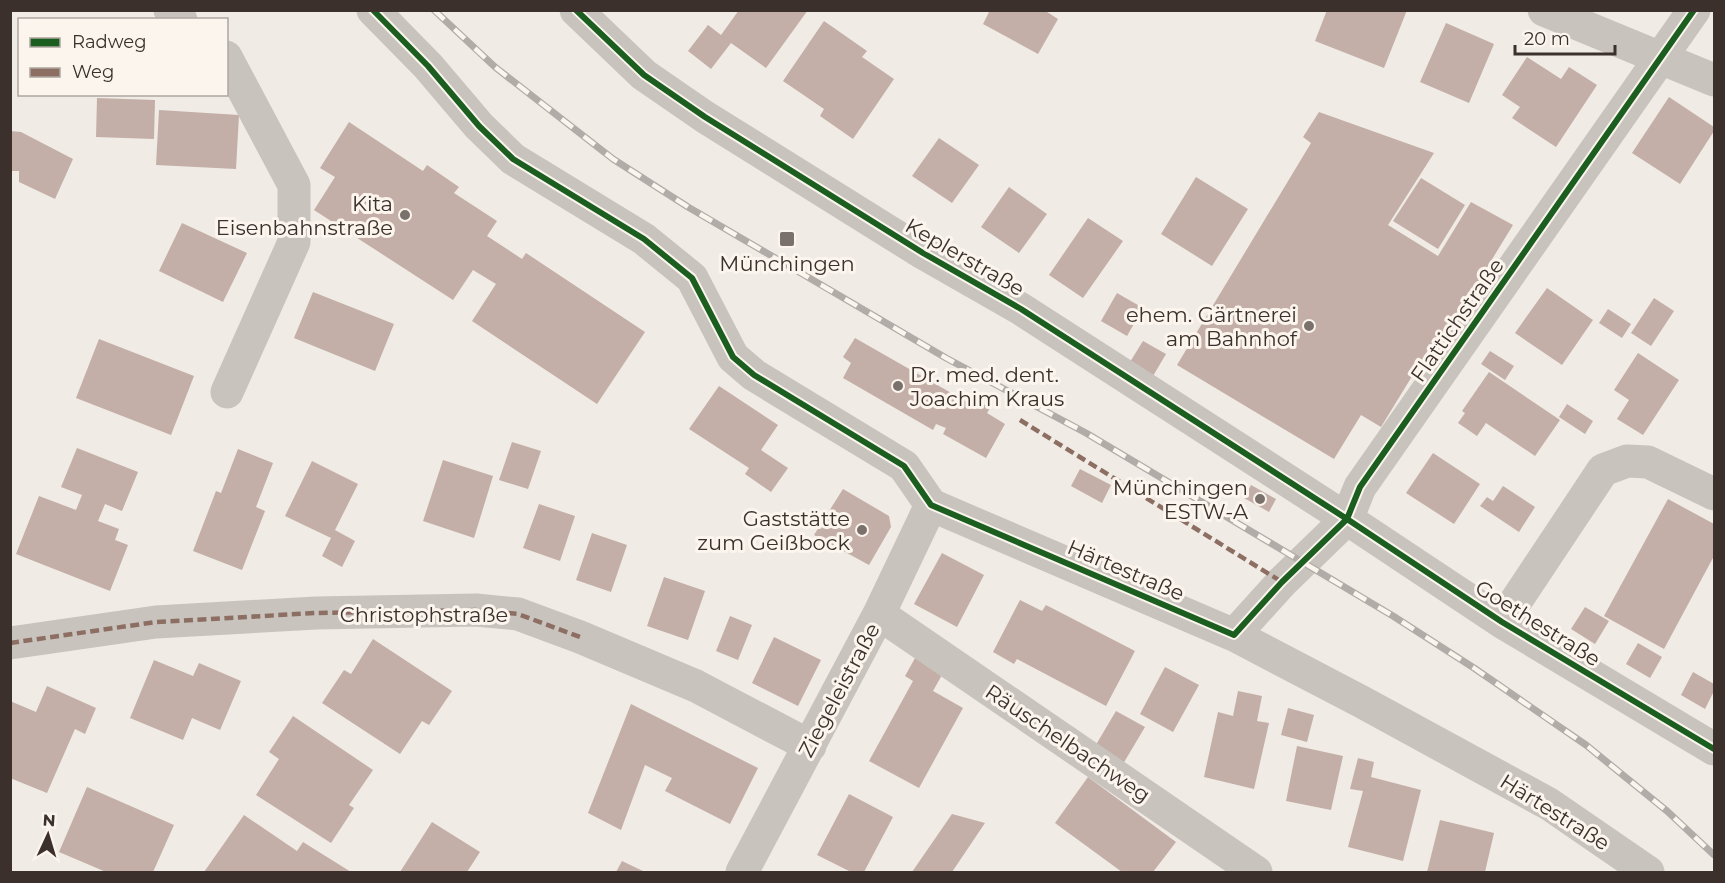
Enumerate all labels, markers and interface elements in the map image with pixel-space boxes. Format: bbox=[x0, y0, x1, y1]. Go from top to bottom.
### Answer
legend bbox=[18, 18, 228, 96]
scale bar bbox=[1515, 18, 1616, 56]
text: 20 m bbox=[1524, 28, 1570, 50]
text: Radweg bbox=[72, 31, 147, 53]
text: Weg bbox=[72, 61, 114, 83]
place label: Kita Eisenbahnstraße bbox=[216, 191, 393, 240]
marker: Kita Eisenbahnstraße bbox=[398, 208, 412, 222]
street label: Keplerstraße bbox=[901, 213, 1029, 301]
marker: Münchingen bbox=[778, 230, 796, 248]
place label: Münchingen bbox=[719, 251, 855, 276]
street label: Flattichstraße bbox=[1405, 253, 1509, 387]
place label: ehem. Gärtnerei am Bahnhof bbox=[1126, 302, 1298, 351]
marker: ehem. Gärtnerei am Bahnhof bbox=[1302, 319, 1316, 333]
place label: Dr. med. dent. Joachim Kraus bbox=[909, 362, 1064, 411]
marker: Dr. med. dent. Joachim Kraus bbox=[891, 379, 905, 393]
place label: Münchingen ESTW-A bbox=[1113, 475, 1249, 524]
marker: Münchingen ESTW-A bbox=[1253, 492, 1267, 506]
place label: Gaststätte zum Geißbock bbox=[697, 506, 850, 555]
marker: Gaststätte zum Geißbock bbox=[855, 523, 869, 537]
street label: Härtestraße bbox=[1064, 534, 1188, 606]
street label: Goethestraße bbox=[1471, 575, 1605, 671]
street label: Christophstraße bbox=[340, 602, 508, 627]
street label: Ziegeleistraße bbox=[793, 619, 885, 761]
street label: Räuschelbachweg bbox=[981, 679, 1155, 807]
street label: Härtestraße bbox=[1496, 768, 1614, 856]
north arrow bbox=[18, 805, 78, 865]
text: N bbox=[42, 811, 56, 830]

